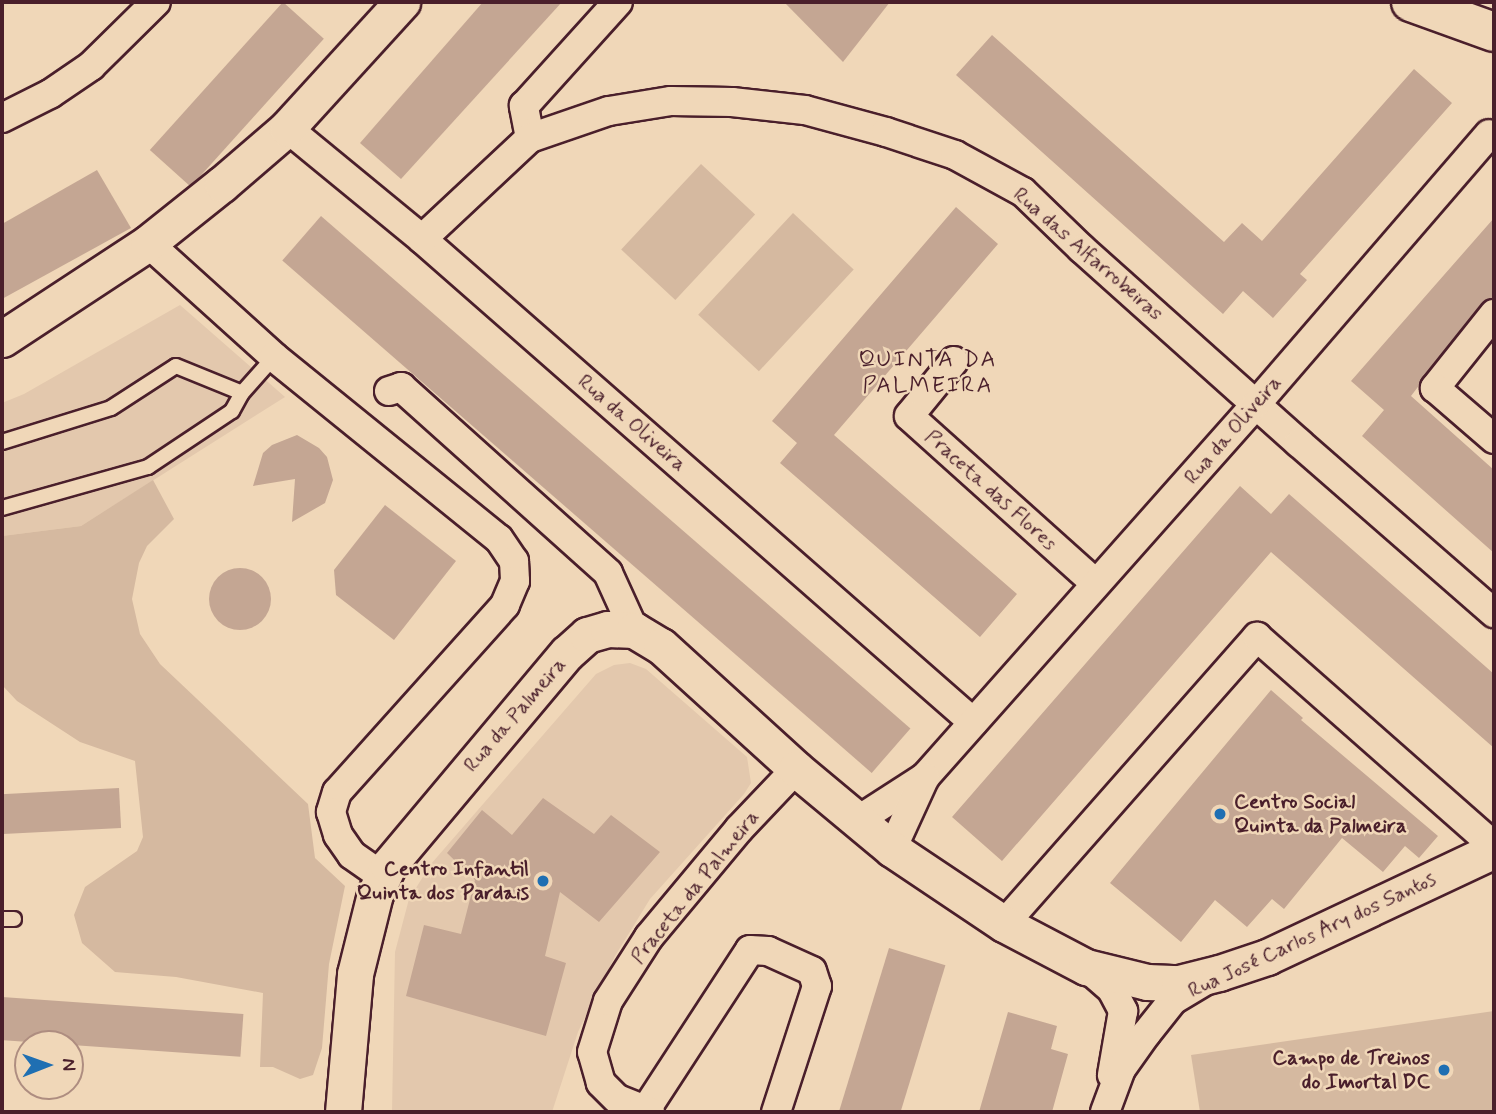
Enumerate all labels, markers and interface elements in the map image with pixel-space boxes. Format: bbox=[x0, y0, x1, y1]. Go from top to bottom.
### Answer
street label: Rua das Alfarrobeiras bbox=[1008, 182, 1168, 326]
district label: QUINTA DA PALMEIRA bbox=[858, 346, 998, 400]
street label: Rua da Oliveira bbox=[573, 370, 691, 476]
street label: Rua da Oliveira bbox=[1180, 371, 1286, 489]
street label: Praceta das Flores bbox=[920, 424, 1062, 556]
street label: Rua da Palmeira bbox=[457, 651, 573, 779]
place label: Centro Social Quinta da Palmeira bbox=[1234, 789, 1414, 839]
street label: Praceta da Palmeira bbox=[625, 805, 765, 969]
marker: Centro Social Quinta da Palmeira bbox=[1212, 806, 1228, 822]
place label: Centro Infantil Quinta dos Pardais bbox=[359, 856, 529, 906]
street label: Rua José Carlos Ary dos Santos bbox=[1181, 865, 1443, 1005]
marker: Centro Infantil Quinta dos Pardais bbox=[535, 873, 551, 889]
north arrow bbox=[14, 1030, 84, 1100]
place label: Campo de Treinos do Imortal DC bbox=[1275, 1045, 1430, 1095]
text: N bbox=[56, 1058, 81, 1071]
marker: Campo de Treinos do Imortal DC bbox=[1436, 1062, 1452, 1078]

